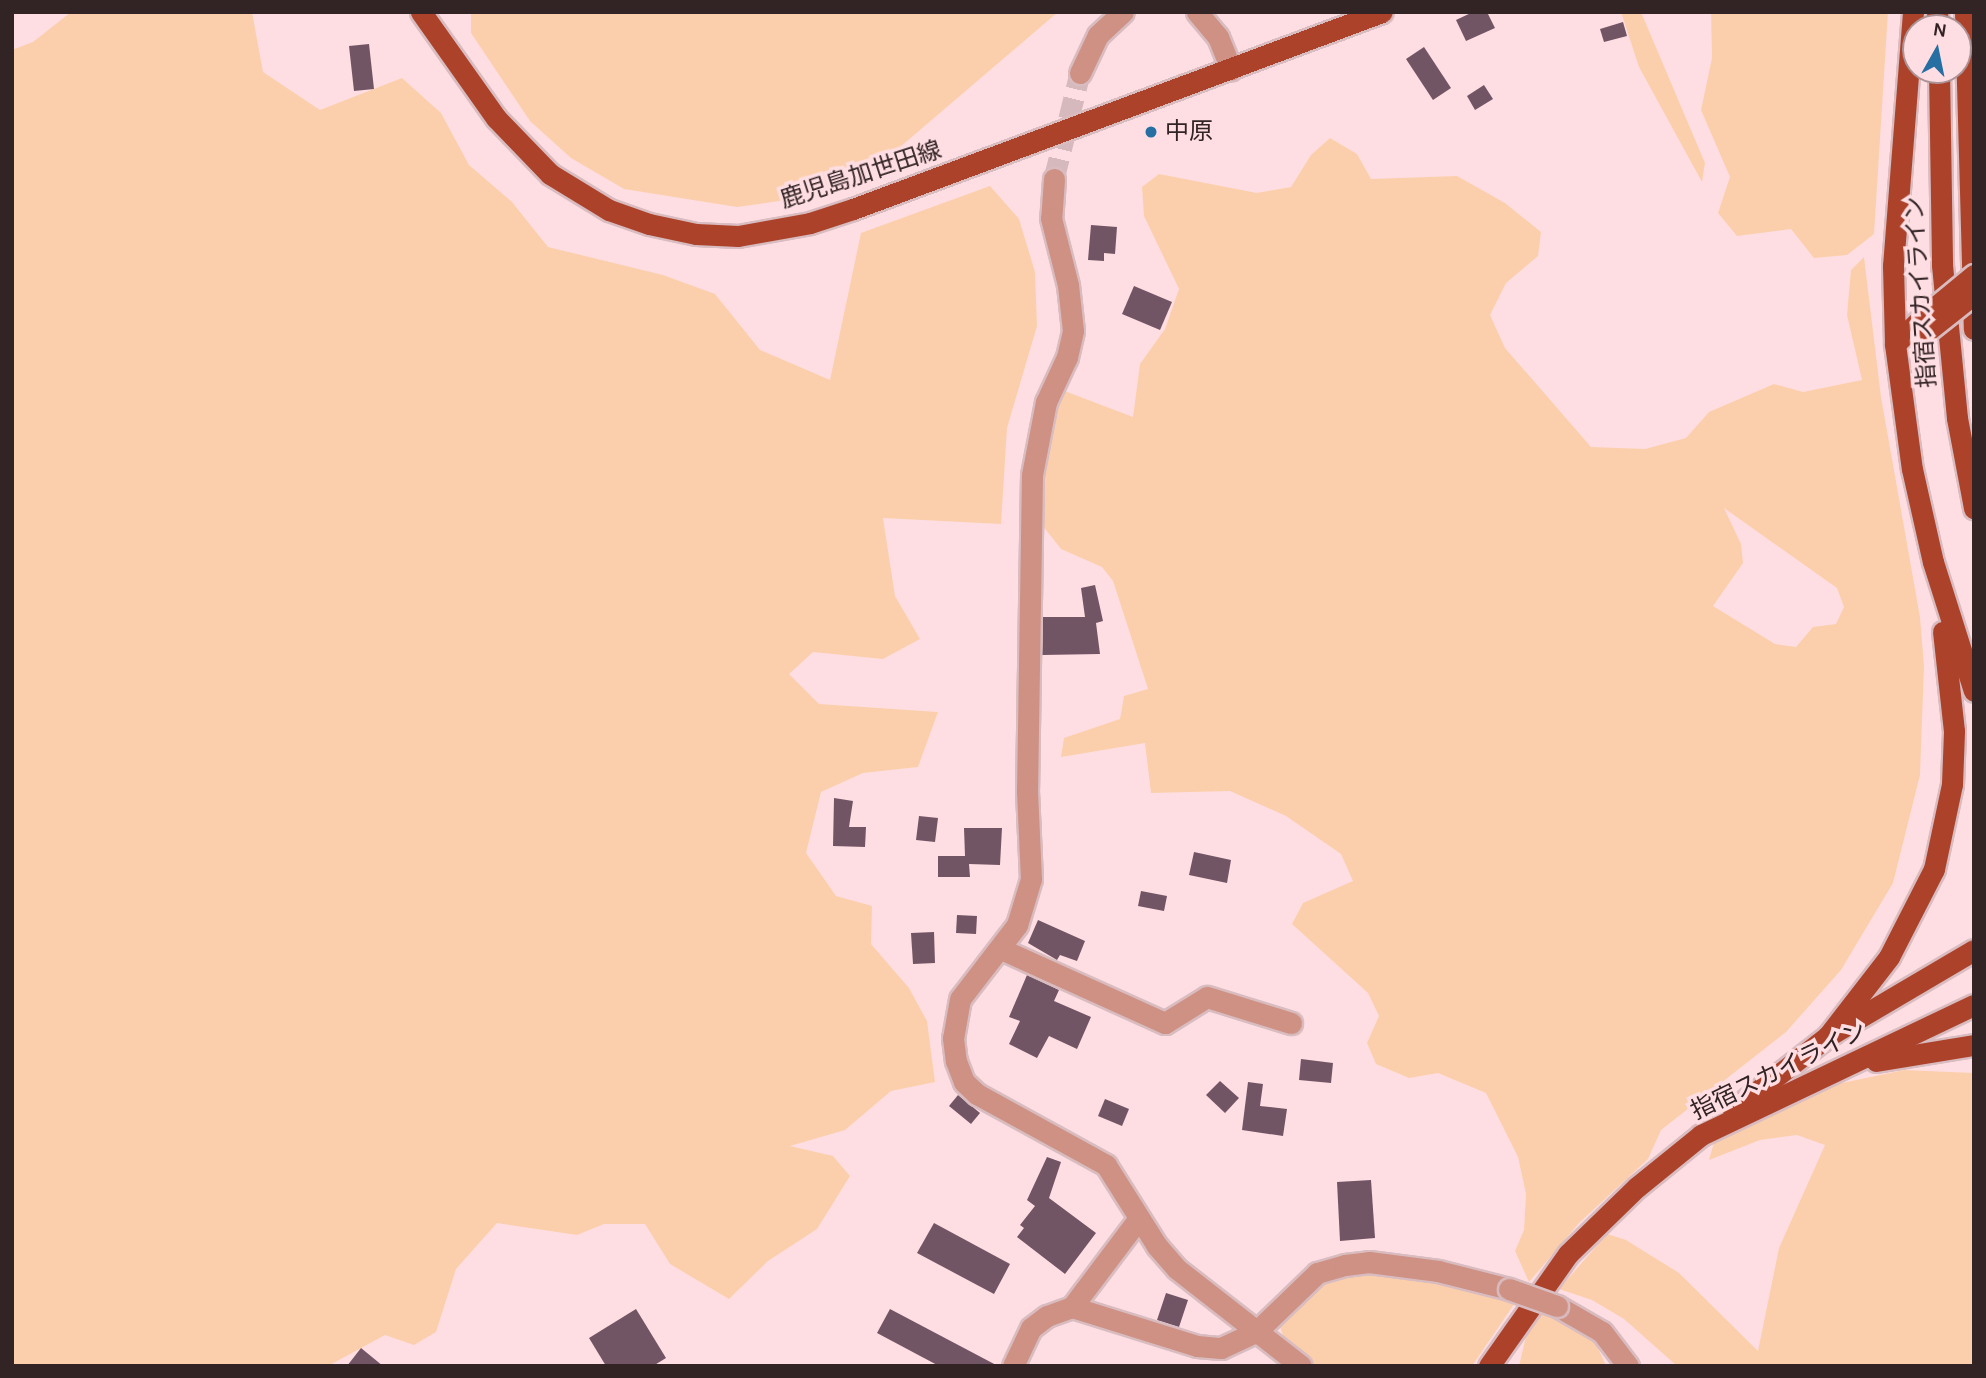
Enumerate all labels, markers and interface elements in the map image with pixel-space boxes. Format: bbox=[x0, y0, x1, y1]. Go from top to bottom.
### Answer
north arrow bbox=[1902, 14, 1972, 84]
text: N bbox=[1932, 18, 1948, 42]
place label: 中原 bbox=[1165, 118, 1213, 146]
marker: 中原 bbox=[1143, 124, 1159, 140]
street label: 鹿児島加世田線 bbox=[777, 135, 945, 215]
street label: 指宿スカイライン bbox=[1900, 195, 1942, 389]
street label: 指宿スカイライン bbox=[1686, 1016, 1872, 1126]

